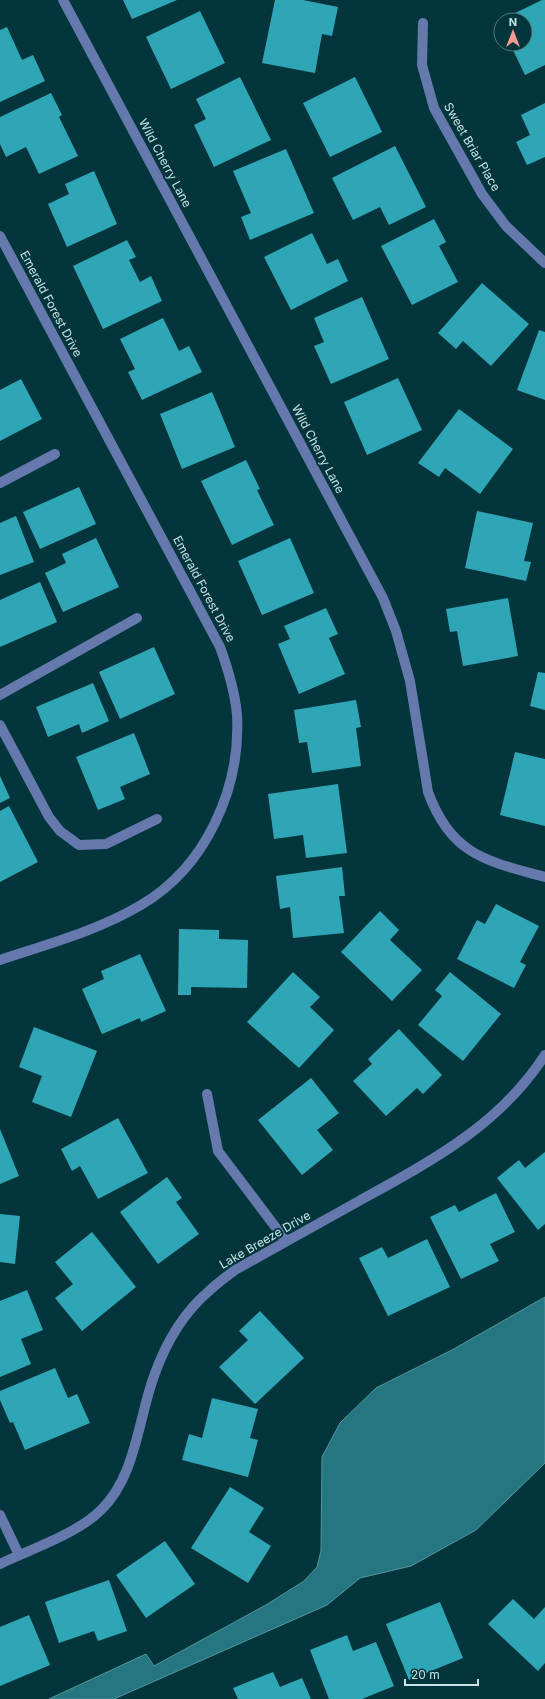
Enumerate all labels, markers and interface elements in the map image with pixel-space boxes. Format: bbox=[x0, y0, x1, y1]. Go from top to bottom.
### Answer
north arrow bbox=[493, 12, 533, 52]
text: N bbox=[509, 15, 517, 29]
street label: Sweet Briar Place bbox=[441, 100, 504, 194]
street label: Wild Cherry Lane bbox=[136, 116, 195, 210]
street label: Emerald Forest Drive bbox=[17, 248, 86, 359]
street label: Wild Cherry Lane bbox=[289, 402, 348, 496]
street label: Emerald Forest Drive bbox=[170, 533, 239, 644]
street label: Lake Breeze Drive bbox=[216, 1207, 313, 1272]
scale bar bbox=[405, 1661, 478, 1687]
text: 20 m bbox=[411, 1667, 440, 1682]

